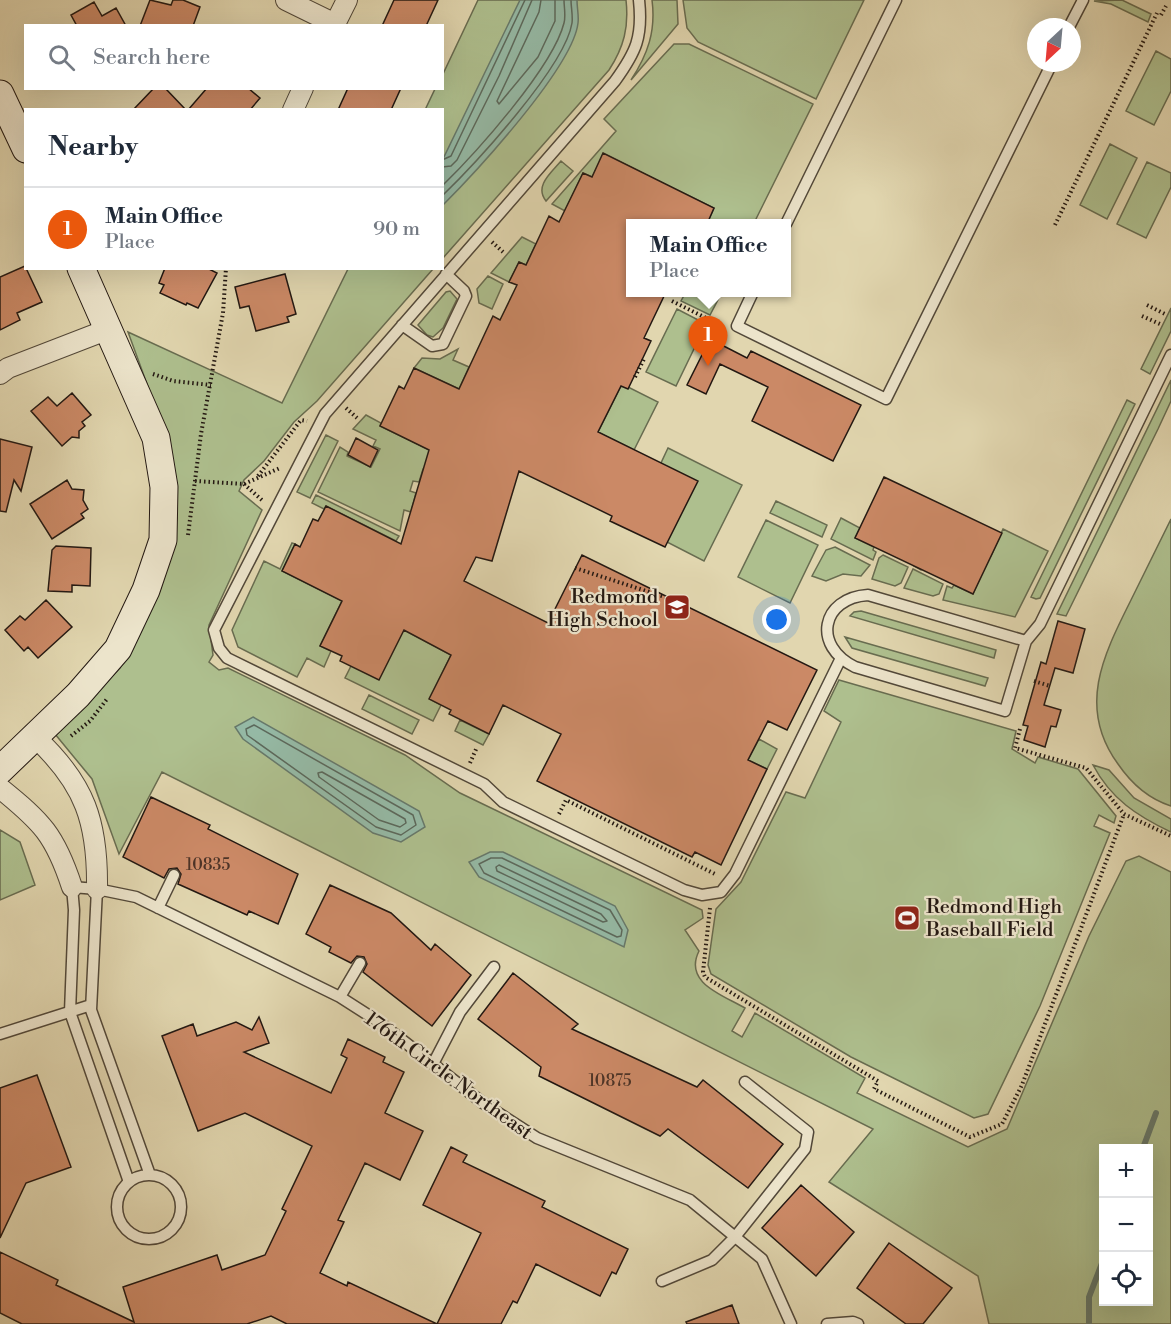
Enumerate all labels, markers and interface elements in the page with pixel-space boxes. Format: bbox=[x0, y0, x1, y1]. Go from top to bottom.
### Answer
north arrow bbox=[1027, 18, 1081, 72]
search box bbox=[24, 24, 444, 90]
icon: search bbox=[45, 41, 78, 74]
text: Search here bbox=[93, 44, 210, 71]
text: Nearby bbox=[48, 131, 138, 163]
text: Main Office bbox=[105, 203, 223, 230]
text: 1 bbox=[63, 217, 72, 242]
text: 90 m bbox=[373, 217, 420, 242]
popup bbox=[626, 219, 791, 297]
text: Place bbox=[105, 230, 155, 255]
text: Main Office bbox=[649, 232, 768, 259]
text: Place bbox=[649, 259, 699, 284]
pin: 1 bbox=[688, 316, 728, 366]
place label: Redmond High School bbox=[547, 585, 659, 633]
school or university icon: Redmond High School bbox=[662, 592, 692, 622]
your location bbox=[762, 605, 791, 634]
house number: 10835 bbox=[186, 855, 230, 875]
place label: Redmond High Baseball Field bbox=[925, 895, 1062, 943]
sports icon: Redmond High Baseball Field bbox=[892, 903, 922, 933]
street label: 176th Circle Northeast bbox=[359, 1007, 537, 1146]
house number: 10875 bbox=[588, 1071, 632, 1091]
map controls bbox=[1099, 1144, 1153, 1306]
button: + bbox=[1099, 1144, 1153, 1198]
button: − bbox=[1099, 1198, 1153, 1252]
button: locate bbox=[1099, 1252, 1153, 1306]

